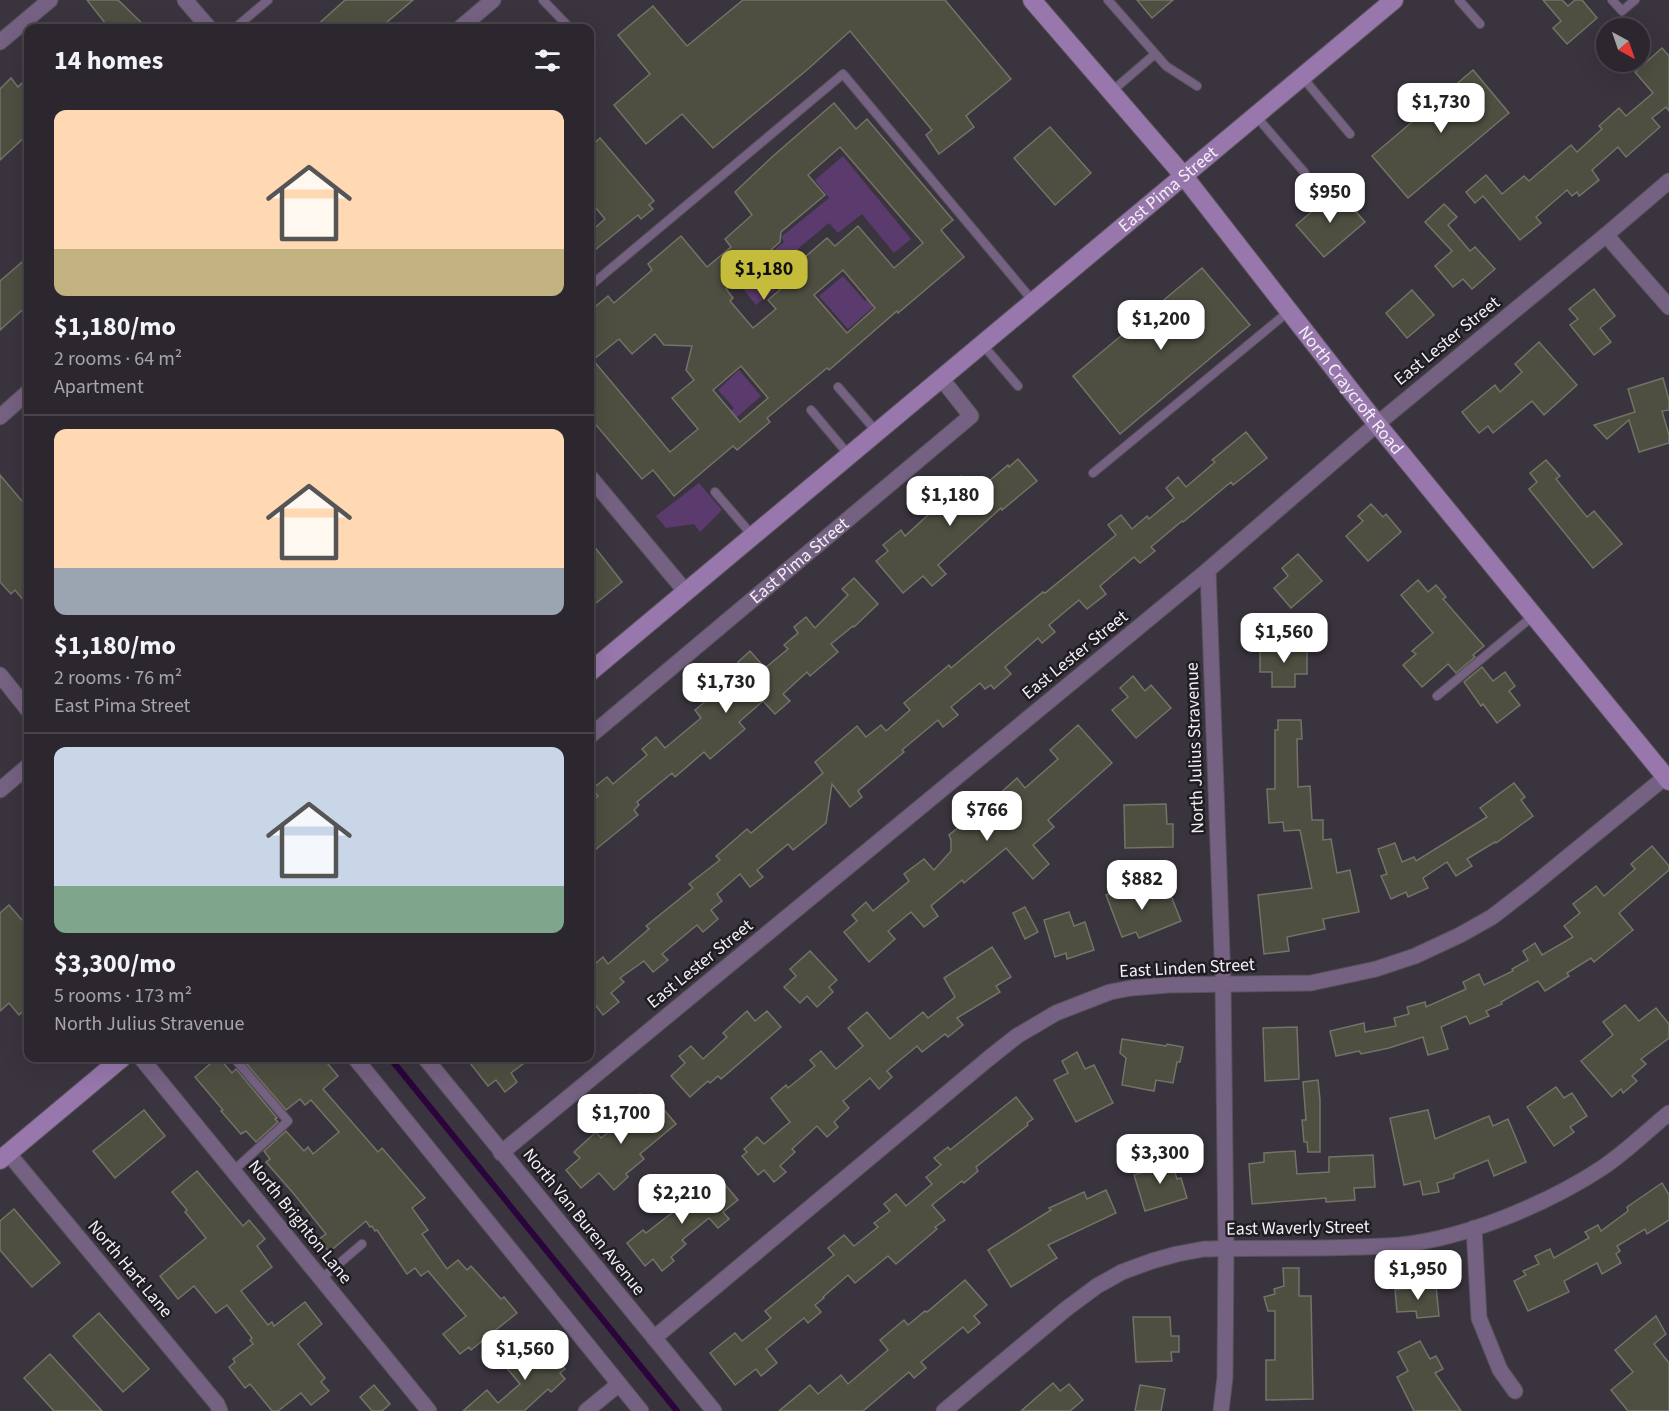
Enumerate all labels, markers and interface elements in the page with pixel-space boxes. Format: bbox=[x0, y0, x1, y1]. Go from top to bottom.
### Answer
north arrow bbox=[1596, 18, 1650, 72]
map controls bbox=[1596, 18, 1650, 72]
text: 14 homes bbox=[54, 42, 163, 79]
icon: filters bbox=[531, 44, 564, 77]
pin: $1,730 bbox=[1392, 83, 1490, 134]
text: $1,730 bbox=[1412, 88, 1470, 116]
street label: East Pima Street bbox=[1113, 140, 1223, 238]
icon: home bbox=[255, 149, 363, 257]
pin: $950 bbox=[1294, 173, 1366, 224]
text: $950 bbox=[1309, 178, 1351, 206]
pin: $1,180 bbox=[715, 250, 813, 301]
text: $1,180 bbox=[735, 255, 793, 283]
street label: East Lester Street bbox=[1389, 290, 1505, 392]
pin: $1,200 bbox=[1112, 300, 1210, 351]
text: $1,200 bbox=[1132, 305, 1190, 333]
text: $1,180/mo bbox=[54, 308, 176, 345]
street label: North Craycroft Road bbox=[1292, 320, 1409, 460]
text: 2 rooms · 64 m² bbox=[54, 345, 182, 373]
text: Apartment bbox=[54, 373, 144, 401]
icon: home bbox=[255, 468, 363, 576]
pin: $1,180 bbox=[901, 476, 999, 527]
text: $1,180 bbox=[921, 481, 979, 509]
street label: East Pima Street bbox=[744, 511, 854, 610]
street label: East Lester Street bbox=[1017, 604, 1133, 706]
pin: $1,560 bbox=[1235, 613, 1333, 664]
text: $1,560 bbox=[1255, 618, 1313, 646]
text: $1,180/mo bbox=[54, 627, 176, 664]
street label: North Julius Stravenue bbox=[1180, 662, 1210, 834]
pin: $1,730 bbox=[677, 663, 775, 714]
text: 2 rooms · 76 m² bbox=[54, 664, 182, 692]
text: $1,730 bbox=[697, 668, 755, 696]
text: East Pima Street bbox=[54, 692, 190, 720]
icon: home bbox=[255, 786, 363, 894]
pin: $766 bbox=[951, 791, 1023, 842]
text: $766 bbox=[966, 796, 1008, 824]
pin: $882 bbox=[1106, 860, 1178, 911]
text: $882 bbox=[1121, 865, 1163, 893]
street label: East Lester Street bbox=[642, 913, 758, 1015]
text: $3,300/mo bbox=[54, 945, 176, 982]
street label: East Linden Street bbox=[1118, 952, 1256, 984]
text: 5 rooms · 173 m² bbox=[54, 982, 192, 1010]
text: North Julius Stravenue bbox=[54, 1010, 245, 1038]
pin: $1,700 bbox=[572, 1094, 670, 1145]
text: $1,700 bbox=[592, 1099, 650, 1127]
pin: $3,300 bbox=[1111, 1134, 1209, 1185]
text: $3,300 bbox=[1131, 1139, 1189, 1167]
street label: North Van Buren Avenue bbox=[517, 1143, 651, 1301]
street label: North Brighton Lane bbox=[242, 1155, 358, 1289]
pin: $2,210 bbox=[633, 1174, 731, 1225]
text: $2,210 bbox=[653, 1179, 711, 1207]
street label: East Waverly Street bbox=[1226, 1214, 1370, 1242]
street label: North Hart Lane bbox=[82, 1215, 178, 1323]
pin: $1,950 bbox=[1369, 1250, 1467, 1301]
text: $1,950 bbox=[1389, 1255, 1447, 1283]
pin: $1,560 bbox=[476, 1330, 574, 1381]
text: $1,560 bbox=[496, 1335, 554, 1363]

